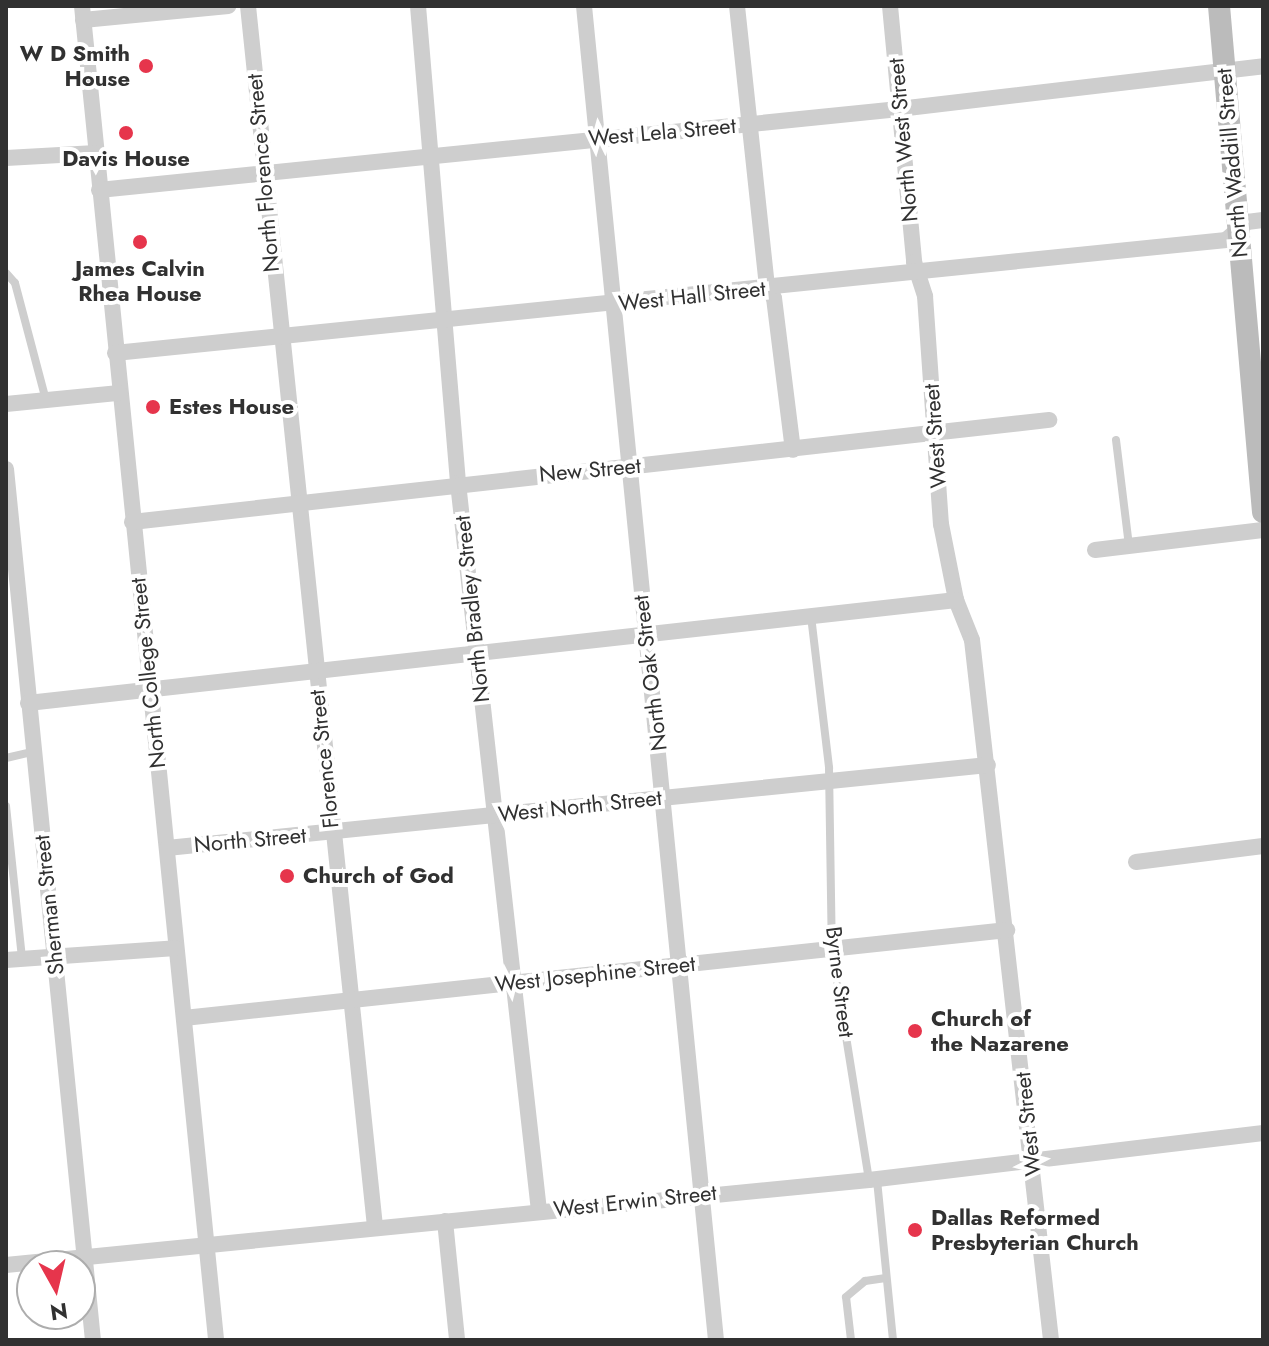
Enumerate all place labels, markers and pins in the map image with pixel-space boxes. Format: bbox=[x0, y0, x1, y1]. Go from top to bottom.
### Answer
place label: W D Smith House bbox=[20, 40, 130, 92]
marker: W D Smith House bbox=[137, 57, 155, 75]
marker: Davis House bbox=[117, 124, 135, 142]
place label: Davis House bbox=[62, 146, 190, 172]
marker: James Calvin Rhea House bbox=[131, 233, 149, 251]
place label: James Calvin Rhea House bbox=[75, 255, 205, 306]
place label: Estes House bbox=[169, 394, 294, 420]
marker: Estes House bbox=[144, 398, 162, 416]
place label: Church of God bbox=[303, 863, 454, 889]
marker: Church of God bbox=[278, 867, 296, 885]
place label: Church of the Nazarene bbox=[931, 1005, 1069, 1056]
marker: Church of the Nazarene bbox=[906, 1022, 924, 1040]
place label: Dallas Reformed Presbyterian Church bbox=[931, 1204, 1139, 1256]
marker: Dallas Reformed Presbyterian Church bbox=[906, 1221, 924, 1239]

